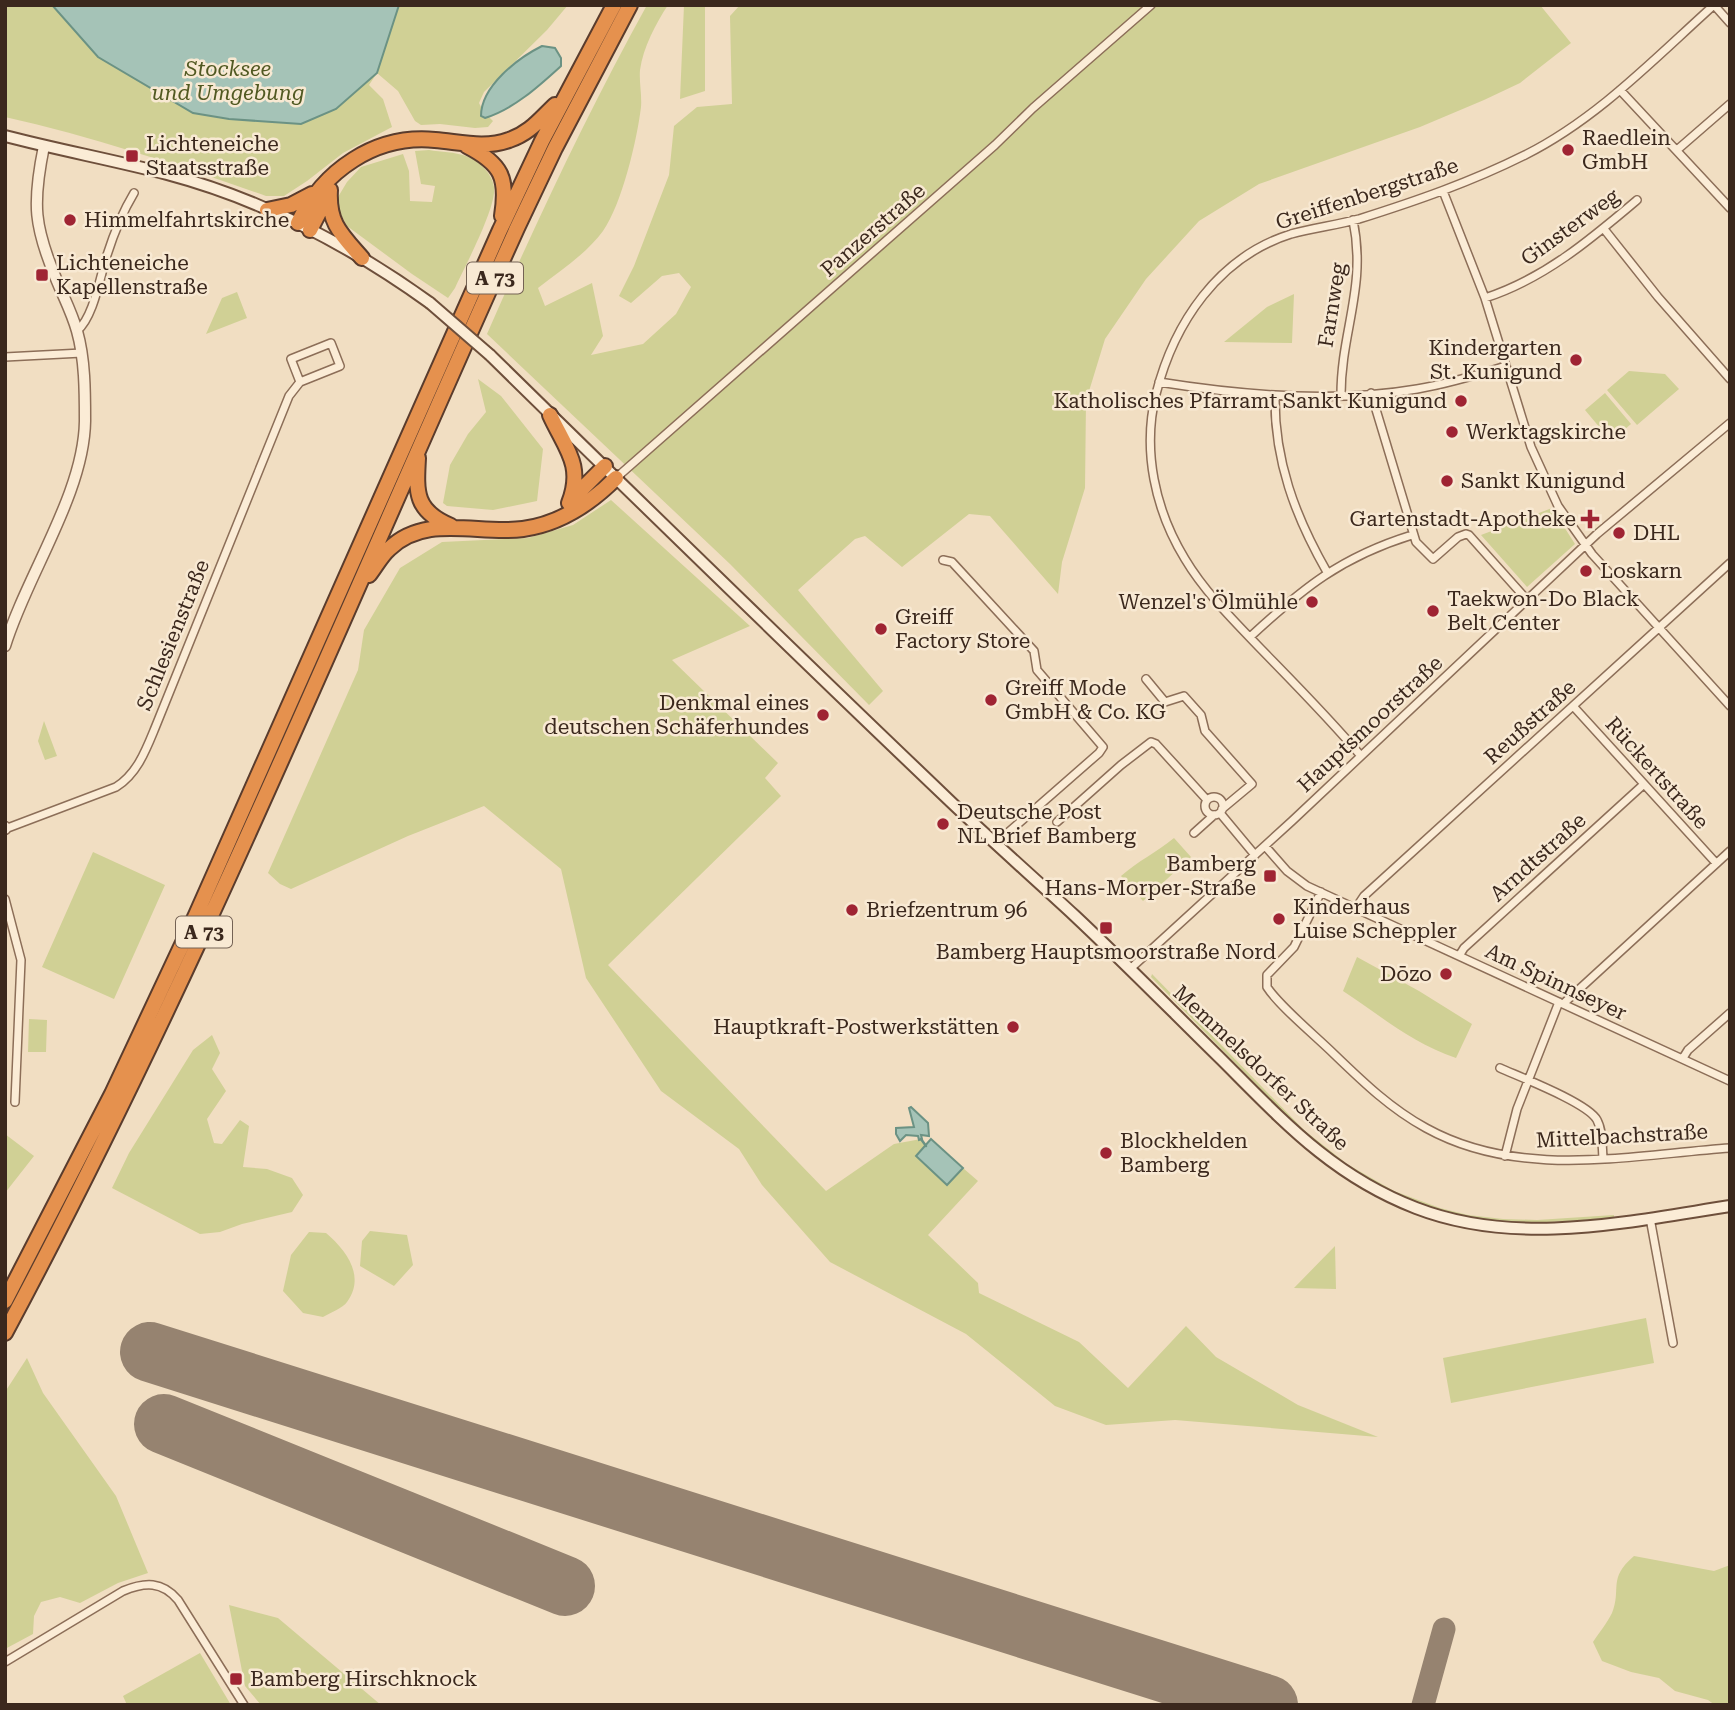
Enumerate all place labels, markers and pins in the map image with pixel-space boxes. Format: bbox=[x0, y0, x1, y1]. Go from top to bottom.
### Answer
place label: Raedlein GmbH bbox=[1582, 126, 1671, 174]
place label: Lichteneiche Staatsstraße bbox=[146, 132, 279, 180]
marker: Raedlein GmbH bbox=[1560, 142, 1576, 158]
marker: Lichteneiche Staatsstraße bbox=[124, 148, 140, 164]
place label: Himmelfahrtskirche bbox=[84, 208, 289, 232]
marker: Himmelfahrtskirche bbox=[62, 212, 78, 228]
place label: Lichteneiche Kapellenstraße bbox=[56, 251, 208, 299]
marker: Lichteneiche Kapellenstraße bbox=[34, 267, 50, 283]
place label: Kindergarten St. Kunigund bbox=[1429, 336, 1563, 384]
marker: Kindergarten St. Kunigund bbox=[1568, 352, 1584, 368]
place label: Katholisches Pfarramt Sankt Kunigund bbox=[1053, 389, 1448, 413]
marker: Katholisches Pfarramt Sankt Kunigund bbox=[1453, 393, 1469, 409]
place label: Werktagskirche bbox=[1466, 420, 1626, 444]
marker: Werktagskirche bbox=[1444, 424, 1460, 440]
place label: Sankt Kunigund bbox=[1461, 469, 1626, 493]
marker: Sankt Kunigund bbox=[1439, 473, 1455, 489]
place label: Gartenstadt-Apotheke bbox=[1350, 507, 1576, 531]
marker: Gartenstadt-Apotheke bbox=[1582, 511, 1598, 527]
place label: DHL bbox=[1633, 521, 1680, 545]
marker: DHL bbox=[1611, 525, 1627, 541]
place label: Loskarn bbox=[1600, 559, 1683, 583]
marker: Loskarn bbox=[1578, 563, 1594, 579]
place label: Taekwon-Do Black Belt Center bbox=[1447, 587, 1639, 635]
place label: Wenzel's Ölmühle bbox=[1119, 589, 1298, 614]
marker: Wenzel's Ölmühle bbox=[1304, 594, 1320, 610]
marker: Taekwon-Do Black Belt Center bbox=[1425, 603, 1441, 619]
place label: Greiff Factory Store bbox=[895, 605, 1030, 653]
marker: Greiff Factory Store bbox=[873, 621, 889, 637]
place label: Greiff Mode GmbH & Co. KG bbox=[1005, 676, 1166, 724]
place label: Denkmal eines deutschen Schäferhundes bbox=[544, 691, 809, 739]
marker: Greiff Mode GmbH & Co. KG bbox=[983, 692, 999, 708]
marker: Denkmal eines deutschen Schäferhundes bbox=[815, 707, 831, 723]
place label: Deutsche Post NL Brief Bamberg bbox=[957, 800, 1136, 848]
marker: Deutsche Post NL Brief Bamberg bbox=[935, 816, 951, 832]
place label: Bamberg Hans-Morper-Straße bbox=[1045, 852, 1256, 900]
marker: Bamberg Hans-Morper-Straße bbox=[1262, 868, 1278, 884]
place label: Kinderhaus Luise Scheppler bbox=[1293, 895, 1457, 943]
place label: Briefzentrum 96 bbox=[866, 898, 1027, 922]
marker: Briefzentrum 96 bbox=[844, 902, 860, 918]
marker: Kinderhaus Luise Scheppler bbox=[1271, 911, 1287, 927]
marker: Bamberg Hauptsmoorstraße Nord bbox=[1098, 920, 1114, 936]
place label: Bamberg Hauptsmoorstraße Nord bbox=[936, 940, 1277, 964]
place label: Dōzo bbox=[1380, 962, 1432, 986]
marker: Dōzo bbox=[1438, 966, 1454, 982]
place label: Hauptkraft-Postwerkstätten bbox=[713, 1015, 999, 1039]
marker: Hauptkraft-Postwerkstätten bbox=[1005, 1019, 1021, 1035]
place label: Blockhelden Bamberg bbox=[1120, 1129, 1248, 1177]
marker: Blockhelden Bamberg bbox=[1098, 1145, 1114, 1161]
place label: Bamberg Hirschknock bbox=[250, 1667, 477, 1691]
marker: Bamberg Hirschknock bbox=[228, 1671, 244, 1687]

